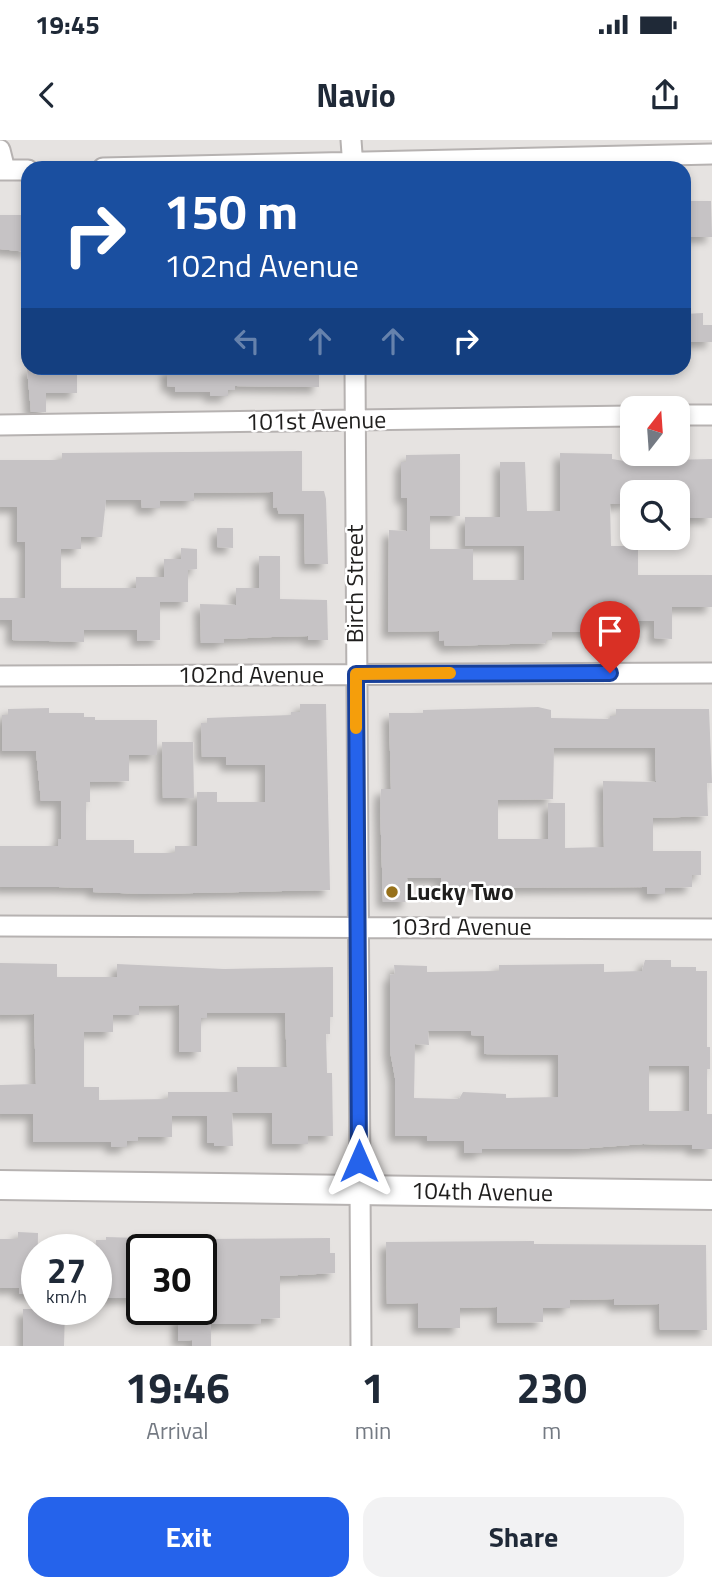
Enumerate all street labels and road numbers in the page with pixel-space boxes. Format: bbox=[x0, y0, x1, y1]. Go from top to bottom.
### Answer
street label: 101st Avenue bbox=[246, 401, 386, 439]
street label: Birch Street bbox=[336, 524, 372, 643]
street label: 102nd Avenue bbox=[178, 656, 324, 692]
street label: 103rd Avenue bbox=[390, 908, 532, 944]
street label: 104th Avenue bbox=[411, 1172, 553, 1210]

